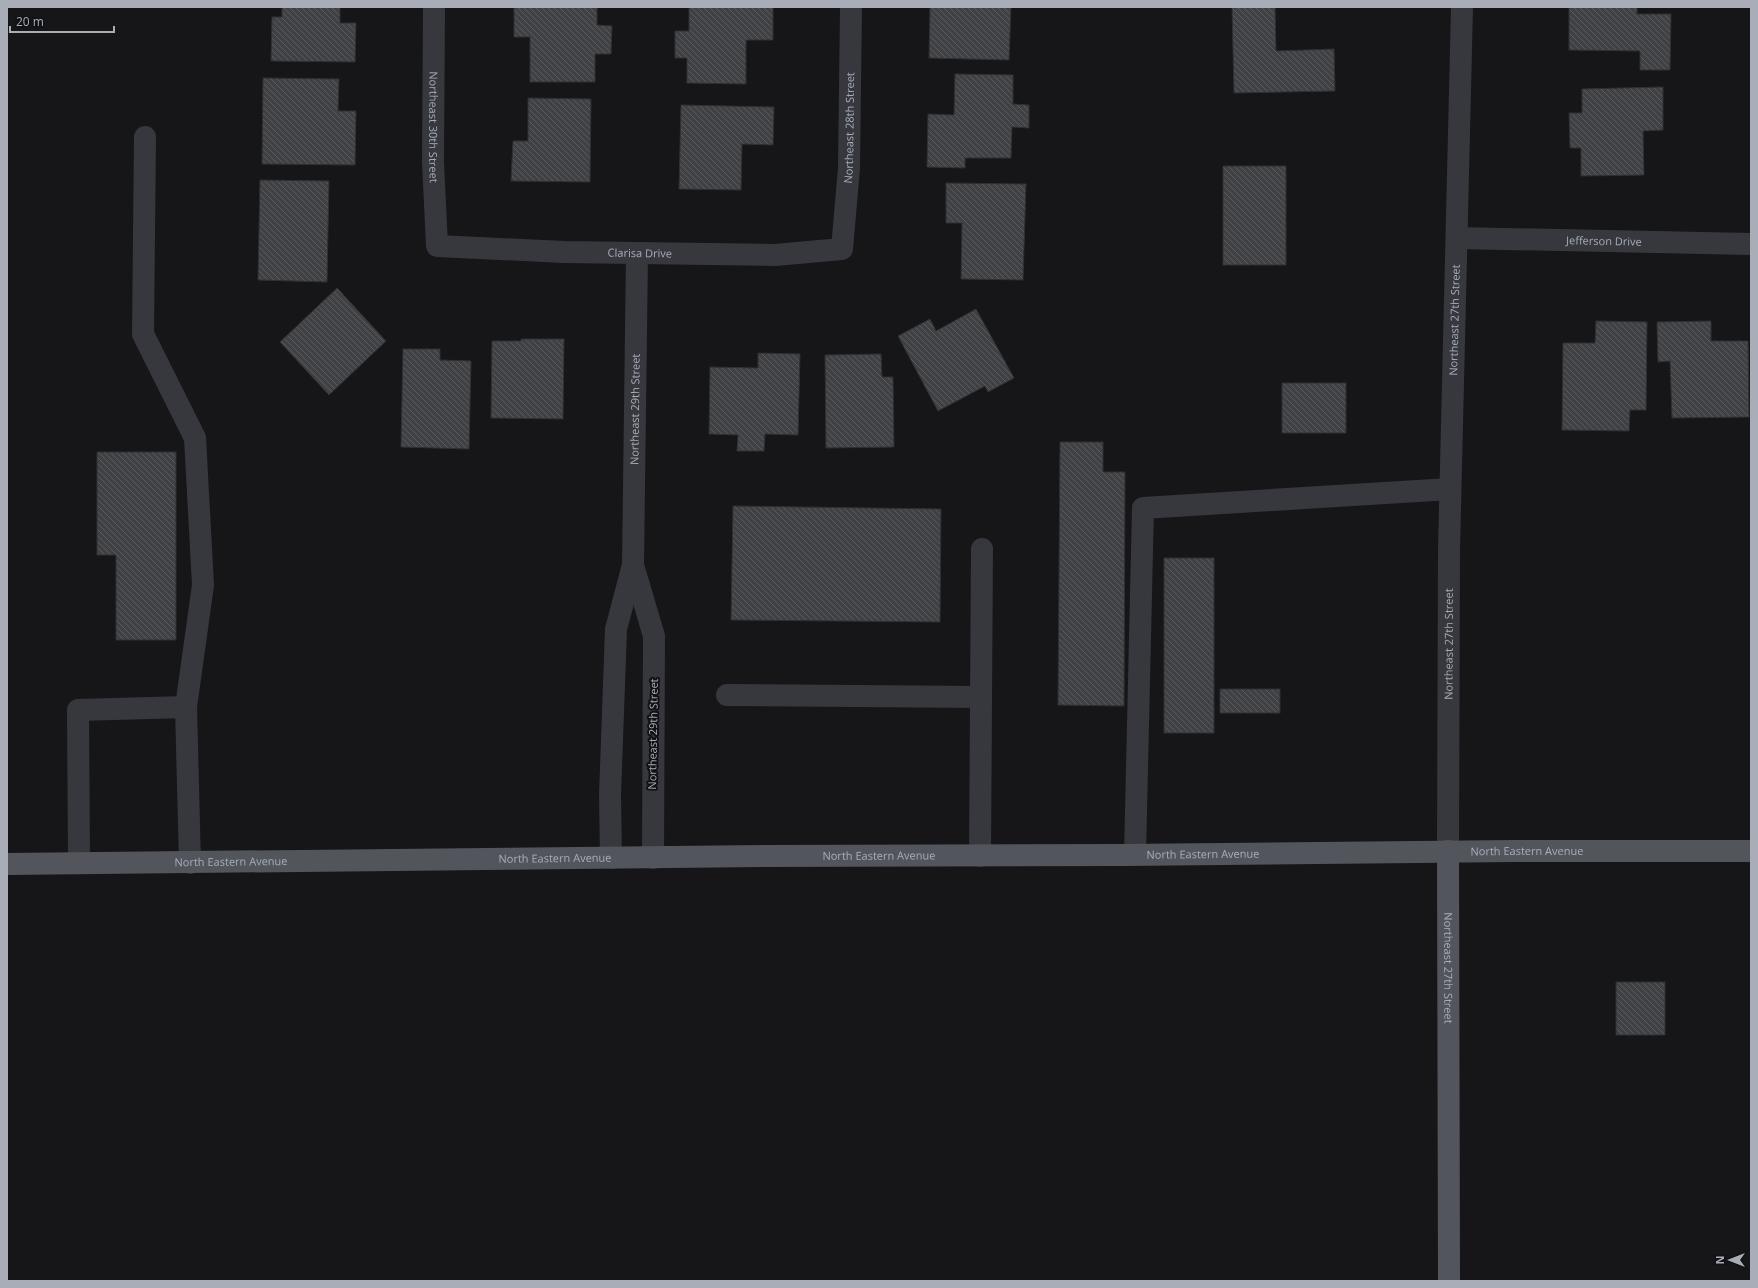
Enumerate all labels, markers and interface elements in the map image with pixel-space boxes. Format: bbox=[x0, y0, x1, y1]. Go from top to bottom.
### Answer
scale bar bbox=[10, 8, 114, 34]
text: 20 m bbox=[16, 13, 44, 30]
street label: Northeast 30th Street bbox=[426, 71, 442, 183]
street label: Northeast 28th Street bbox=[840, 72, 857, 184]
street label: Jefferson Drive bbox=[1565, 232, 1642, 249]
street label: Clarisa Drive bbox=[607, 245, 672, 261]
street label: Northeast 27th Street bbox=[1445, 264, 1463, 376]
street label: Northeast 29th Street bbox=[626, 354, 643, 465]
street label: Northeast 27th Street bbox=[1441, 588, 1456, 700]
street label: Northeast 29th Street bbox=[644, 678, 661, 790]
street label: North Eastern Avenue bbox=[1470, 843, 1583, 858]
street label: North Eastern Avenue bbox=[1146, 846, 1260, 862]
street label: North Eastern Avenue bbox=[822, 848, 935, 863]
street label: North Eastern Avenue bbox=[498, 850, 612, 866]
street label: North Eastern Avenue bbox=[174, 853, 288, 869]
street label: Northeast 27th Street bbox=[1441, 912, 1456, 1024]
north arrow bbox=[1710, 1240, 1750, 1280]
text: N bbox=[1712, 1256, 1727, 1264]

